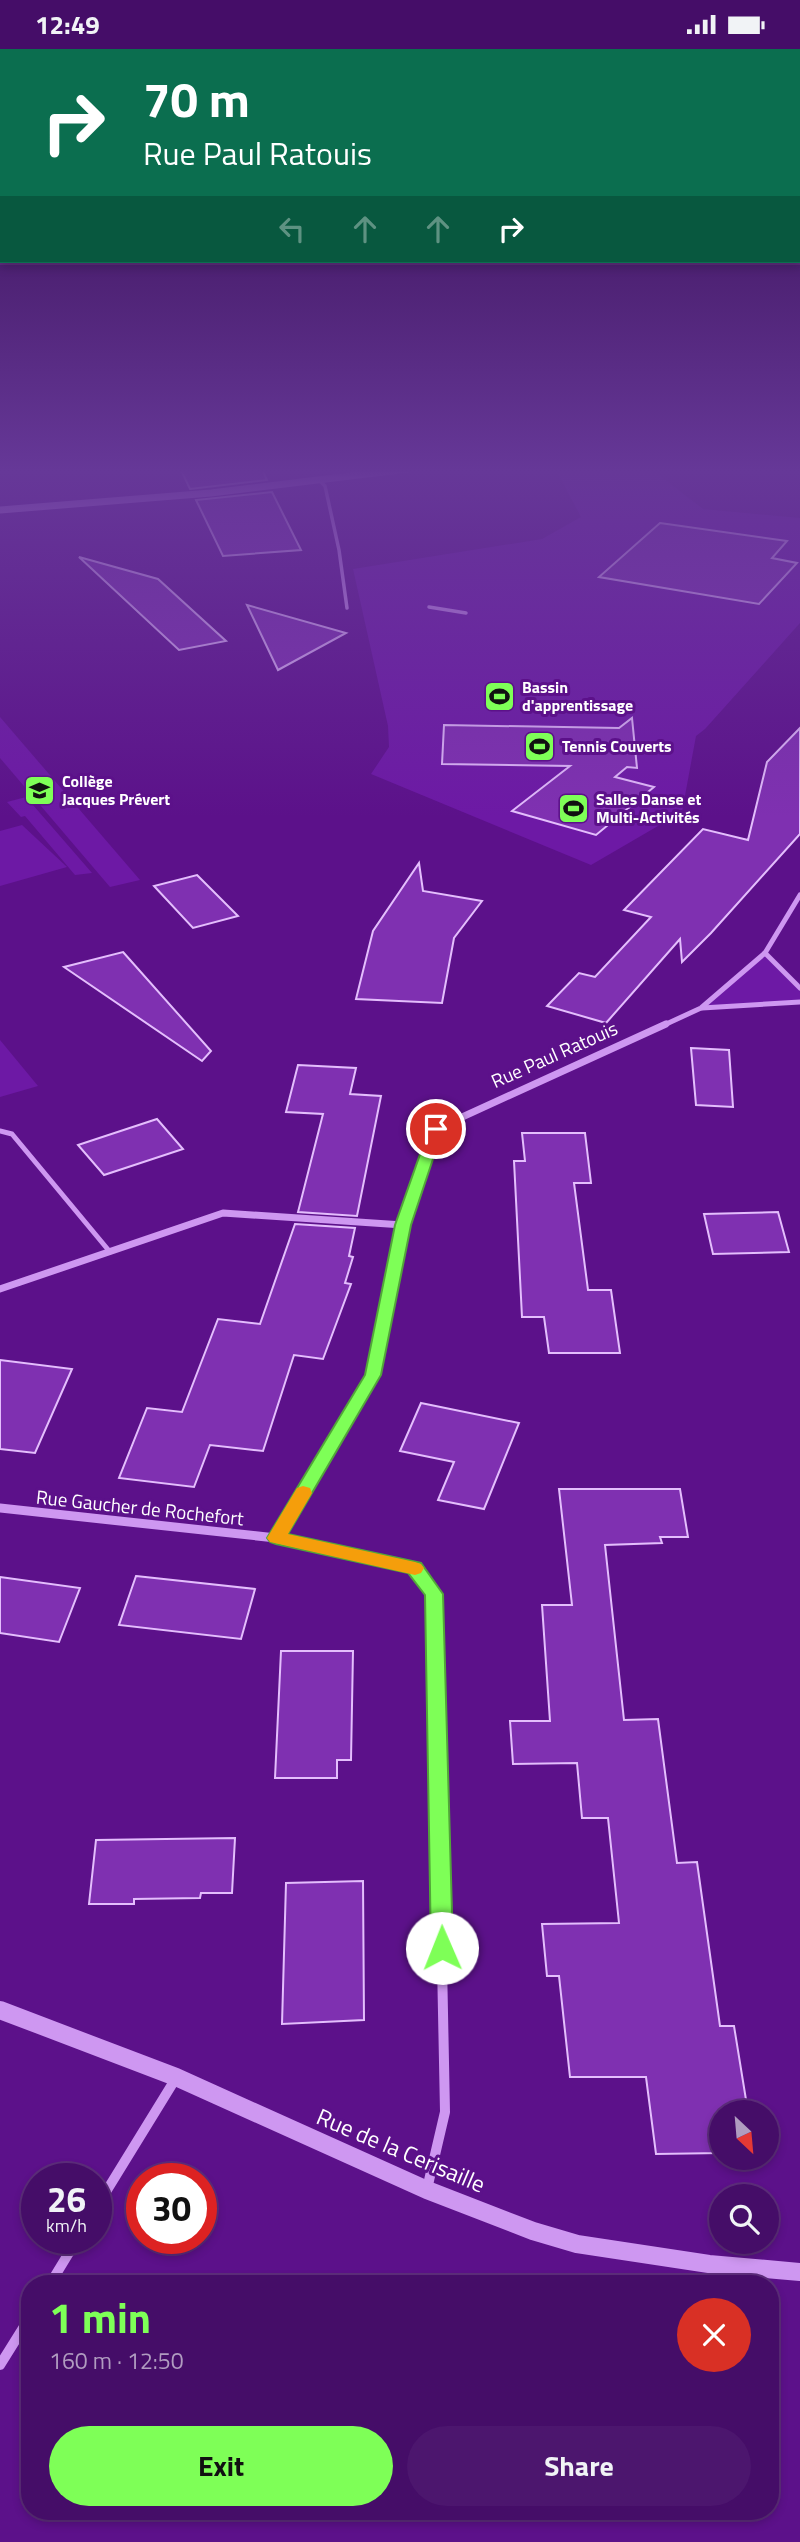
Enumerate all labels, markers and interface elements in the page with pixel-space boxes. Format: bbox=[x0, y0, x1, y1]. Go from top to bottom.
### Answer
text: 12:49 bbox=[35, 5, 100, 44]
text: 70 m bbox=[143, 61, 250, 136]
icon: right bbox=[28, 77, 119, 168]
text: Rue Paul Ratouis bbox=[143, 129, 372, 177]
icon: left bbox=[273, 210, 311, 248]
icon: ahead bbox=[346, 210, 384, 248]
icon: ahead bbox=[419, 210, 457, 248]
icon: right bbox=[492, 210, 530, 248]
place label: Bassin d'apprentissage bbox=[522, 675, 633, 717]
sports icon: Bassin d'apprentissage bbox=[482, 679, 516, 713]
sports icon: Tennis Couverts bbox=[522, 729, 556, 763]
place label: Tennis Couverts bbox=[562, 734, 672, 758]
place label: Collège Jacques Prévert bbox=[62, 769, 170, 811]
school or university icon: Collège Jacques Prévert bbox=[22, 773, 56, 807]
place label: Salles Danse et Multi-Activités bbox=[596, 787, 701, 829]
sports icon: Salles Danse et Multi-Activités bbox=[556, 791, 590, 825]
street label: Rue Paul Ratouis bbox=[486, 1013, 622, 1095]
pin bbox=[406, 1099, 466, 1159]
icon: arrive bbox=[417, 1110, 455, 1148]
street label: Rue Gaucher de Rochefort bbox=[35, 1482, 246, 1532]
position arrow bbox=[405, 1911, 479, 1985]
street label: Rue de la Cerisaille bbox=[311, 2099, 491, 2201]
north arrow bbox=[709, 2100, 779, 2170]
map controls bbox=[709, 2100, 779, 2254]
speed limit sign: 30 bbox=[126, 2163, 217, 2254]
text: 26 bbox=[47, 2172, 86, 2226]
button: search bbox=[709, 2184, 779, 2254]
text: km/h bbox=[46, 2212, 87, 2239]
text: 1 min bbox=[49, 2285, 151, 2349]
button: close bbox=[677, 2298, 751, 2372]
text: 160 m · 12:50 bbox=[49, 2343, 184, 2378]
button: Exit bbox=[49, 2426, 393, 2506]
button: Share bbox=[407, 2426, 751, 2506]

